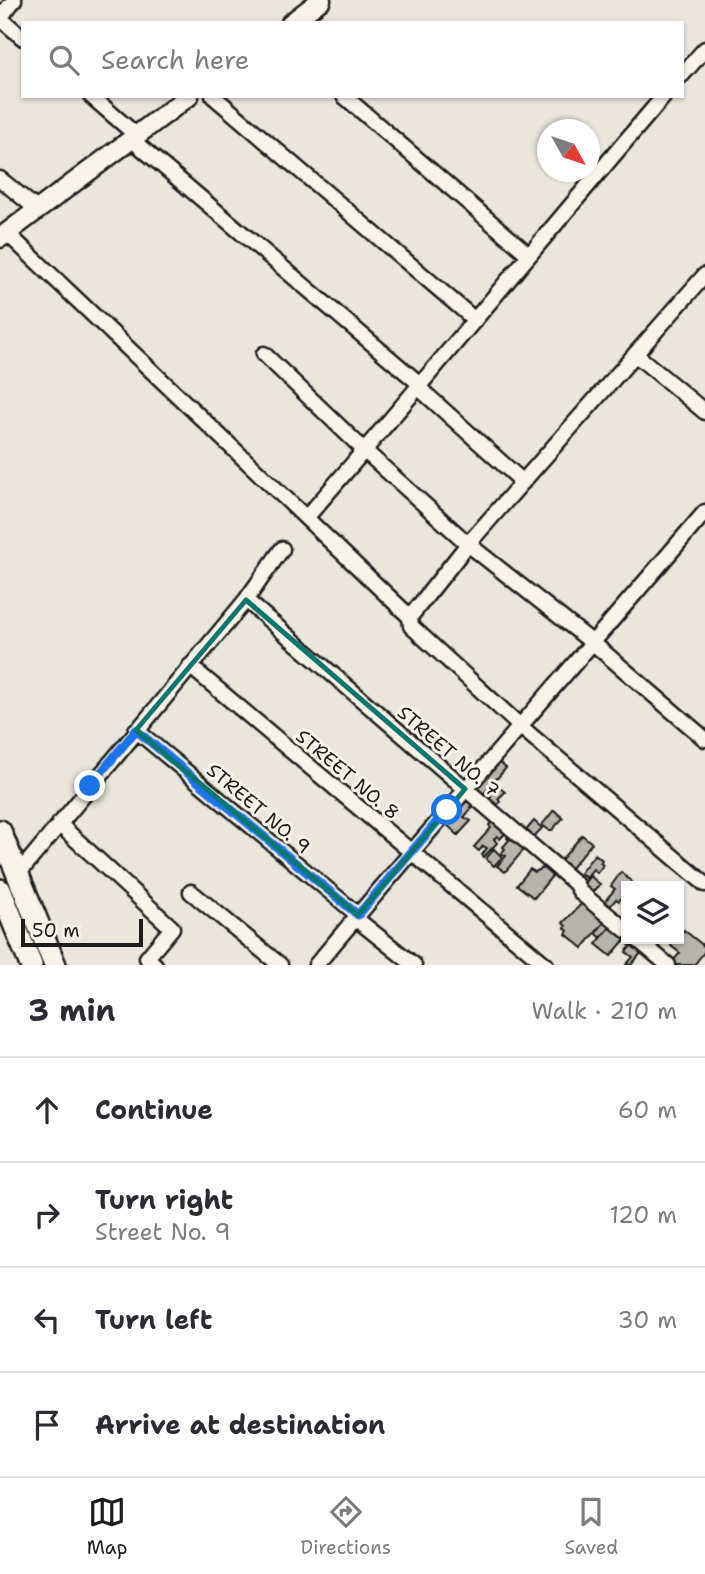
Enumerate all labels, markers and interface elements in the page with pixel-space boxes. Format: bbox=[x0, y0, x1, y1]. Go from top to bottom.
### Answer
search box bbox=[21, 21, 684, 98]
icon: search bbox=[45, 41, 83, 79]
text: Search here bbox=[101, 42, 250, 77]
north arrow bbox=[537, 119, 600, 182]
street label: STREET NO. 7 bbox=[392, 700, 505, 803]
street label: STREET NO. 8 bbox=[291, 724, 405, 825]
street label: STREET NO. 9 bbox=[202, 758, 316, 859]
route end bbox=[74, 770, 105, 801]
route start bbox=[431, 794, 462, 825]
map controls bbox=[621, 881, 684, 944]
button: layers bbox=[621, 881, 684, 944]
scale bar bbox=[21, 916, 144, 948]
text: 50 m bbox=[32, 918, 80, 943]
text: 3 min bbox=[28, 990, 115, 1031]
text: Walk · 210 m bbox=[532, 996, 677, 1026]
icon: ahead bbox=[28, 1091, 66, 1129]
text: Continue bbox=[95, 1092, 213, 1127]
text: 60 m bbox=[618, 1095, 677, 1125]
text: Turn right bbox=[95, 1182, 233, 1217]
icon: right bbox=[28, 1196, 66, 1234]
text: 120 m bbox=[609, 1200, 677, 1230]
text: Street No. 9 bbox=[95, 1217, 231, 1247]
icon: left bbox=[28, 1301, 66, 1339]
text: Turn left bbox=[95, 1302, 212, 1337]
text: 30 m bbox=[618, 1305, 677, 1335]
icon: arrive bbox=[28, 1406, 66, 1444]
text: Arrive at destination bbox=[95, 1407, 385, 1442]
tab: Map bbox=[87, 1493, 127, 1560]
tab: Directions bbox=[301, 1493, 391, 1560]
tab: Saved bbox=[564, 1493, 618, 1560]

